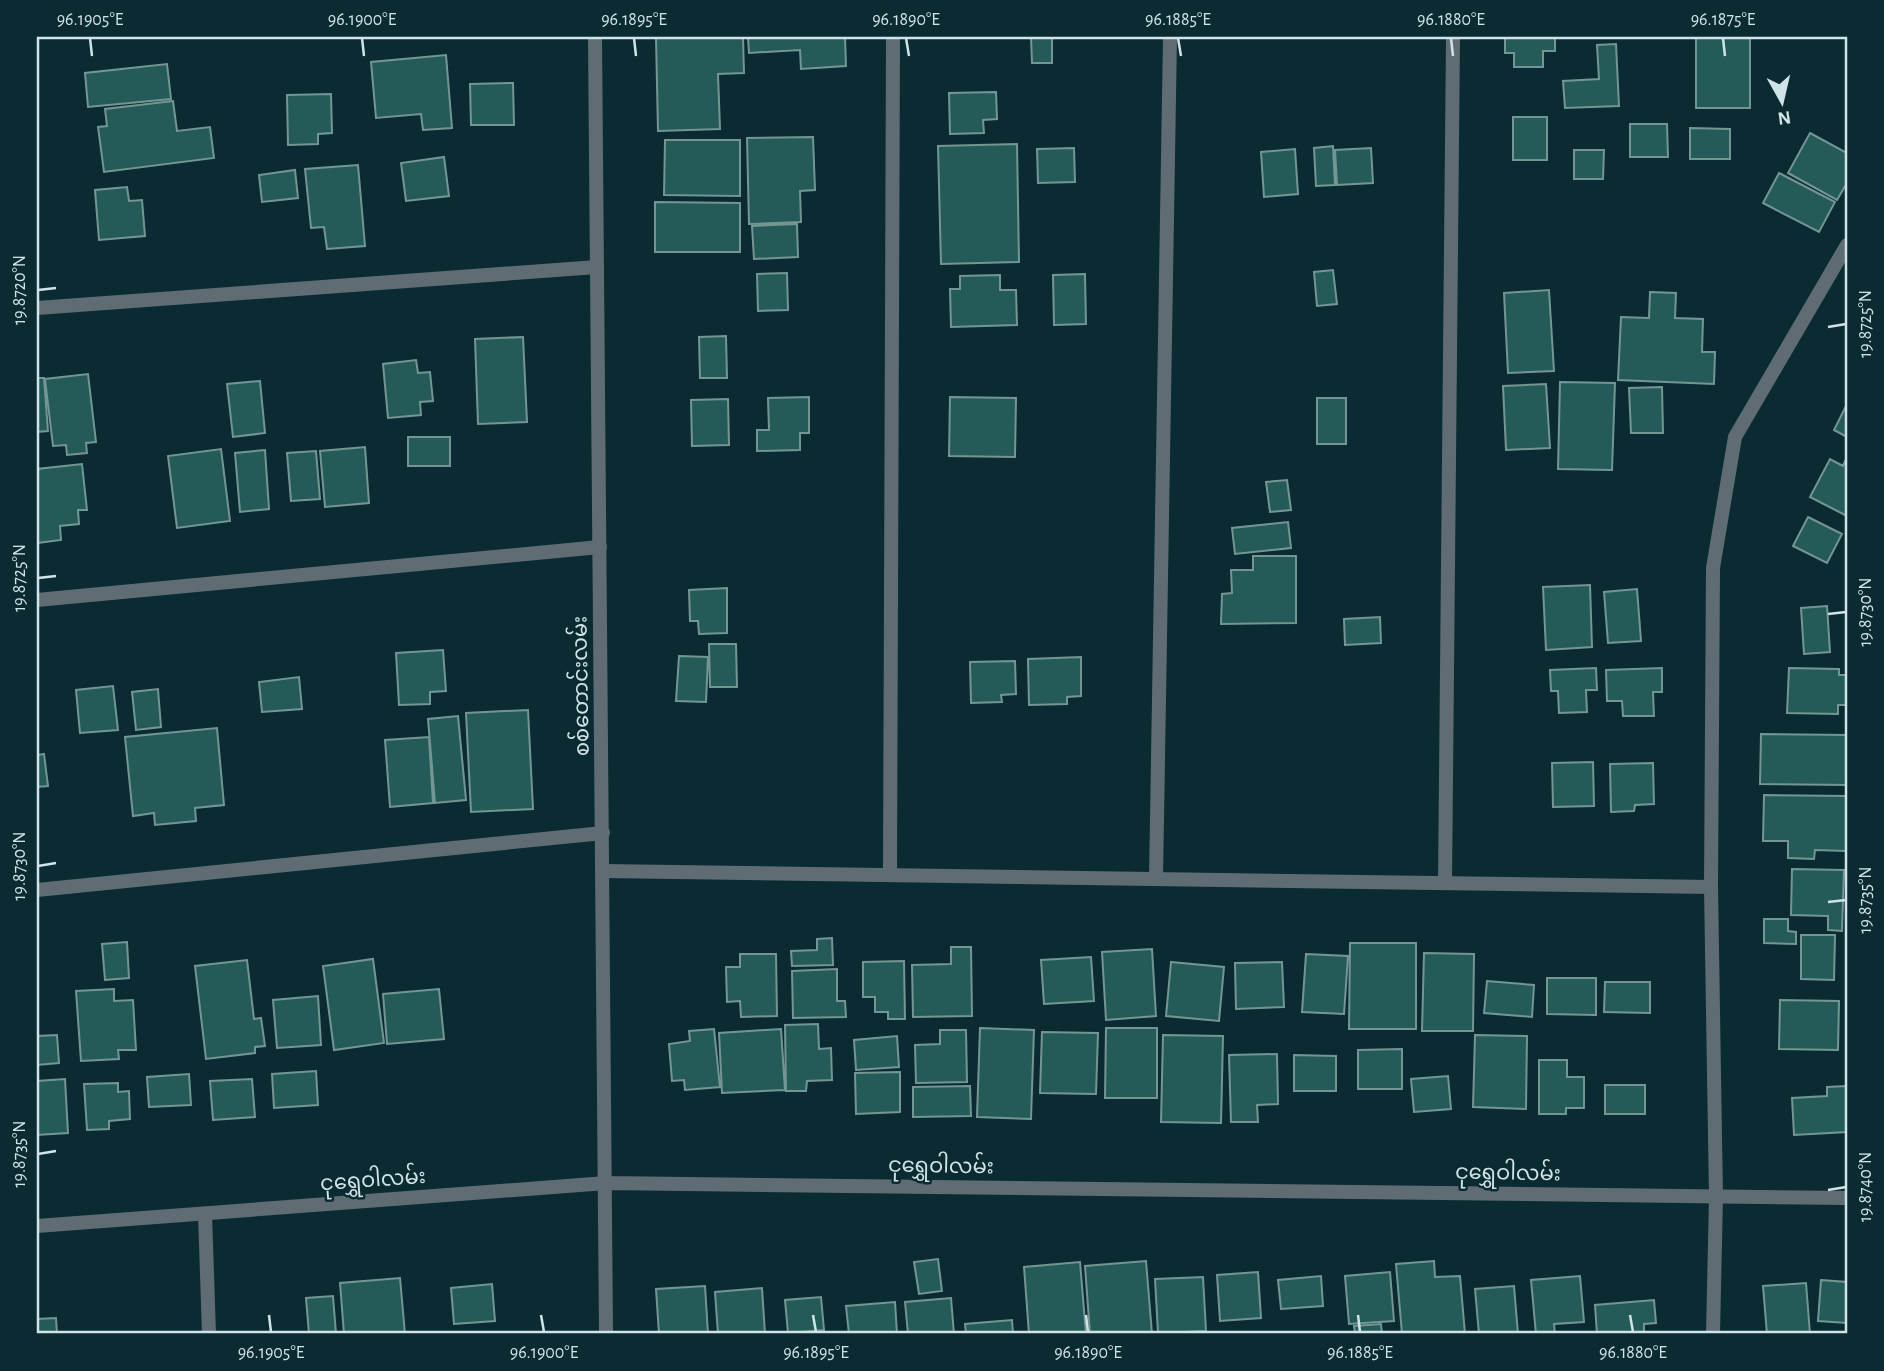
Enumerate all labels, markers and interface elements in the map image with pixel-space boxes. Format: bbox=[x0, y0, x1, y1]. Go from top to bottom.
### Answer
text: 96.1905°E bbox=[57, 11, 124, 29]
text: 96.1900°E bbox=[328, 11, 397, 29]
text: 96.1895°E bbox=[601, 11, 667, 29]
text: 96.1890°E bbox=[872, 11, 940, 29]
text: 96.1885°E bbox=[1145, 11, 1211, 29]
text: 96.1880°E bbox=[1417, 11, 1485, 29]
text: 96.1875°E bbox=[1691, 11, 1756, 29]
north arrow bbox=[1748, 66, 1818, 136]
text: N bbox=[1776, 107, 1792, 128]
text: 19.8720°N bbox=[11, 255, 29, 325]
text: 19.8725°N bbox=[1857, 290, 1875, 358]
text: 19.8725°N bbox=[11, 544, 29, 612]
text: 19.8730°N bbox=[1857, 577, 1875, 647]
street label: စစ်တောင်းလမ်း bbox=[563, 616, 593, 757]
text: 19.8730°N bbox=[11, 831, 29, 901]
text: 19.8735°N bbox=[1857, 866, 1875, 934]
text: 19.8735°N bbox=[11, 1120, 29, 1188]
street label: ငုရွှေဝါလမ်း bbox=[888, 1149, 994, 1183]
text: 19.8740°N bbox=[1857, 1152, 1875, 1222]
street label: ငုရွှေဝါလမ်း bbox=[1455, 1156, 1561, 1190]
street label: ငုရွှေဝါလမ်း bbox=[319, 1160, 427, 1200]
text: 96.1905°E bbox=[238, 1344, 305, 1362]
text: 96.1900°E bbox=[510, 1344, 579, 1362]
text: 96.1895°E bbox=[783, 1344, 849, 1362]
text: 96.1890°E bbox=[1054, 1344, 1122, 1362]
text: 96.1885°E bbox=[1327, 1344, 1393, 1362]
text: 96.1880°E bbox=[1599, 1344, 1667, 1362]

